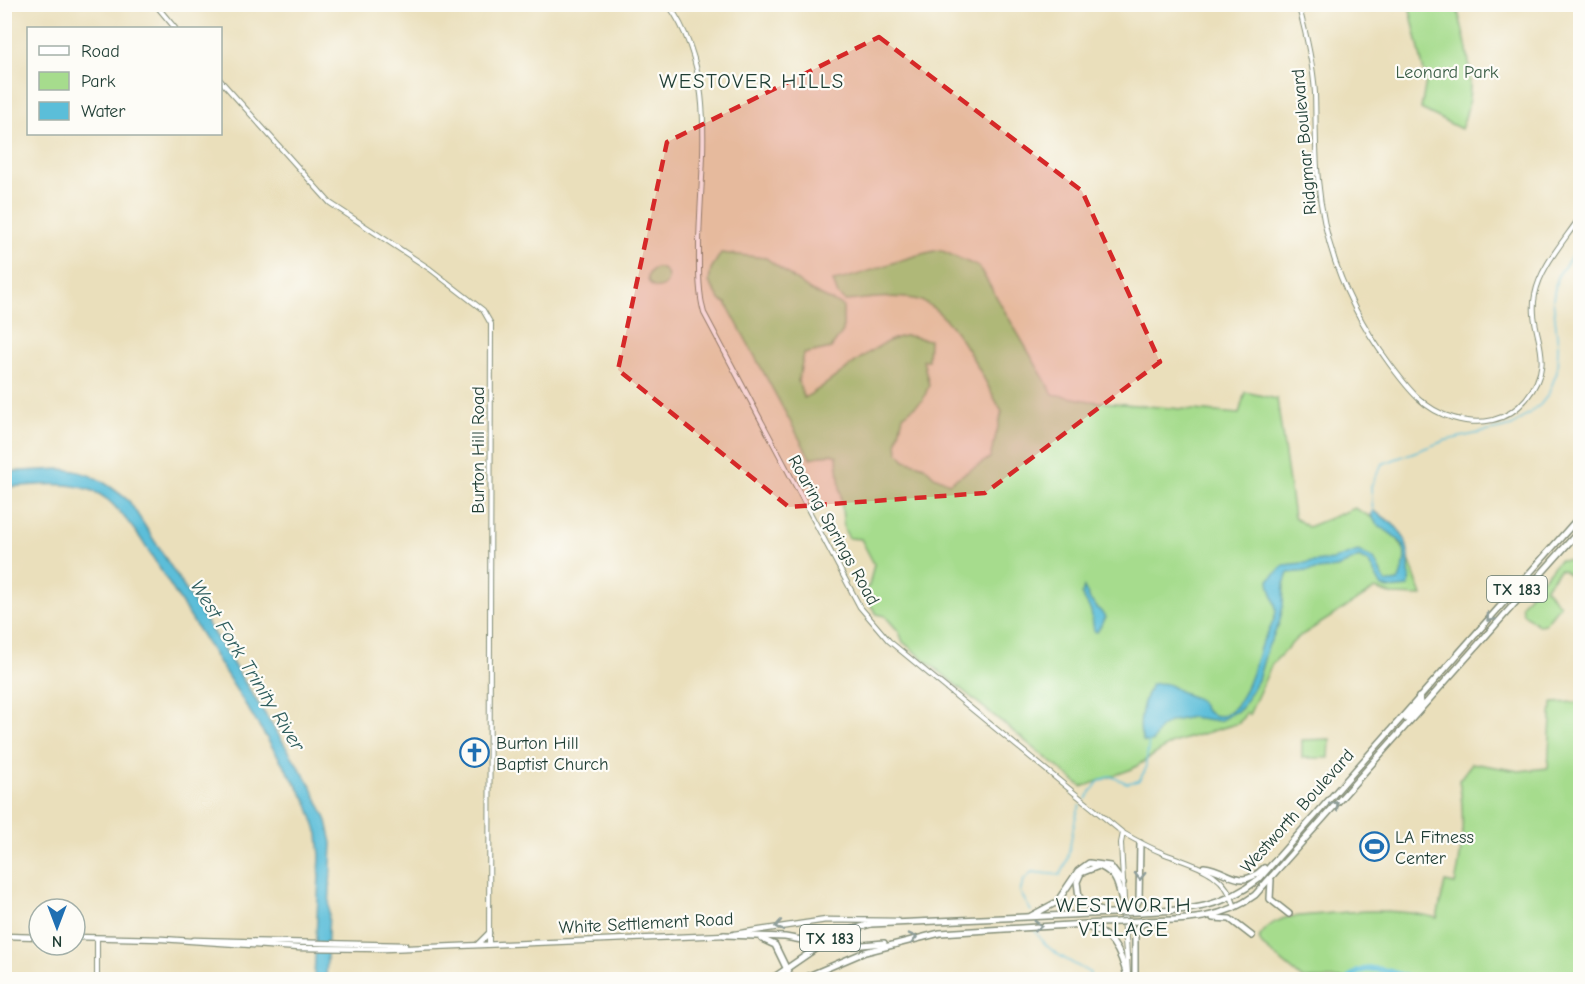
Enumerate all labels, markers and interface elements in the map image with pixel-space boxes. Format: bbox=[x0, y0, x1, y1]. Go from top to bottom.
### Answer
legend bbox=[27, 27, 222, 135]
text: Road bbox=[81, 41, 120, 62]
park label: Leonard Park bbox=[1395, 62, 1499, 83]
street label: Ridgmar Boulevard bbox=[1288, 68, 1321, 216]
district label: WESTOVER HILLS bbox=[659, 69, 845, 93]
text: Park bbox=[81, 71, 116, 92]
text: Water bbox=[81, 101, 126, 122]
street label: Burton Hill Road bbox=[468, 386, 489, 514]
street label: Roaring Springs Road bbox=[783, 451, 884, 609]
water label: West Fork Trinity River bbox=[186, 575, 310, 756]
road number: TX 183 bbox=[1487, 576, 1547, 602]
one-way arrow bbox=[1486, 611, 1497, 622]
place label: Burton Hill Baptist Church bbox=[496, 733, 609, 775]
church icon: Burton Hill Baptist Church bbox=[459, 737, 491, 769]
street label: Westworth Boulevard bbox=[1236, 745, 1359, 878]
one-way arrow bbox=[1328, 801, 1339, 812]
place label: LA Fitness Center bbox=[1395, 827, 1474, 869]
sports icon: LA Fitness Center bbox=[1358, 831, 1390, 863]
one-way arrow bbox=[1133, 871, 1146, 880]
district label: WESTWORTH VILLAGE bbox=[1056, 893, 1192, 941]
north arrow bbox=[27, 897, 87, 957]
street label: White Settlement Road bbox=[558, 908, 734, 939]
one-way arrow bbox=[774, 919, 783, 931]
one-way arrow bbox=[1033, 919, 1042, 932]
road number: TX 183 bbox=[800, 925, 860, 951]
text: N bbox=[52, 932, 62, 950]
one-way arrow bbox=[908, 933, 918, 946]

